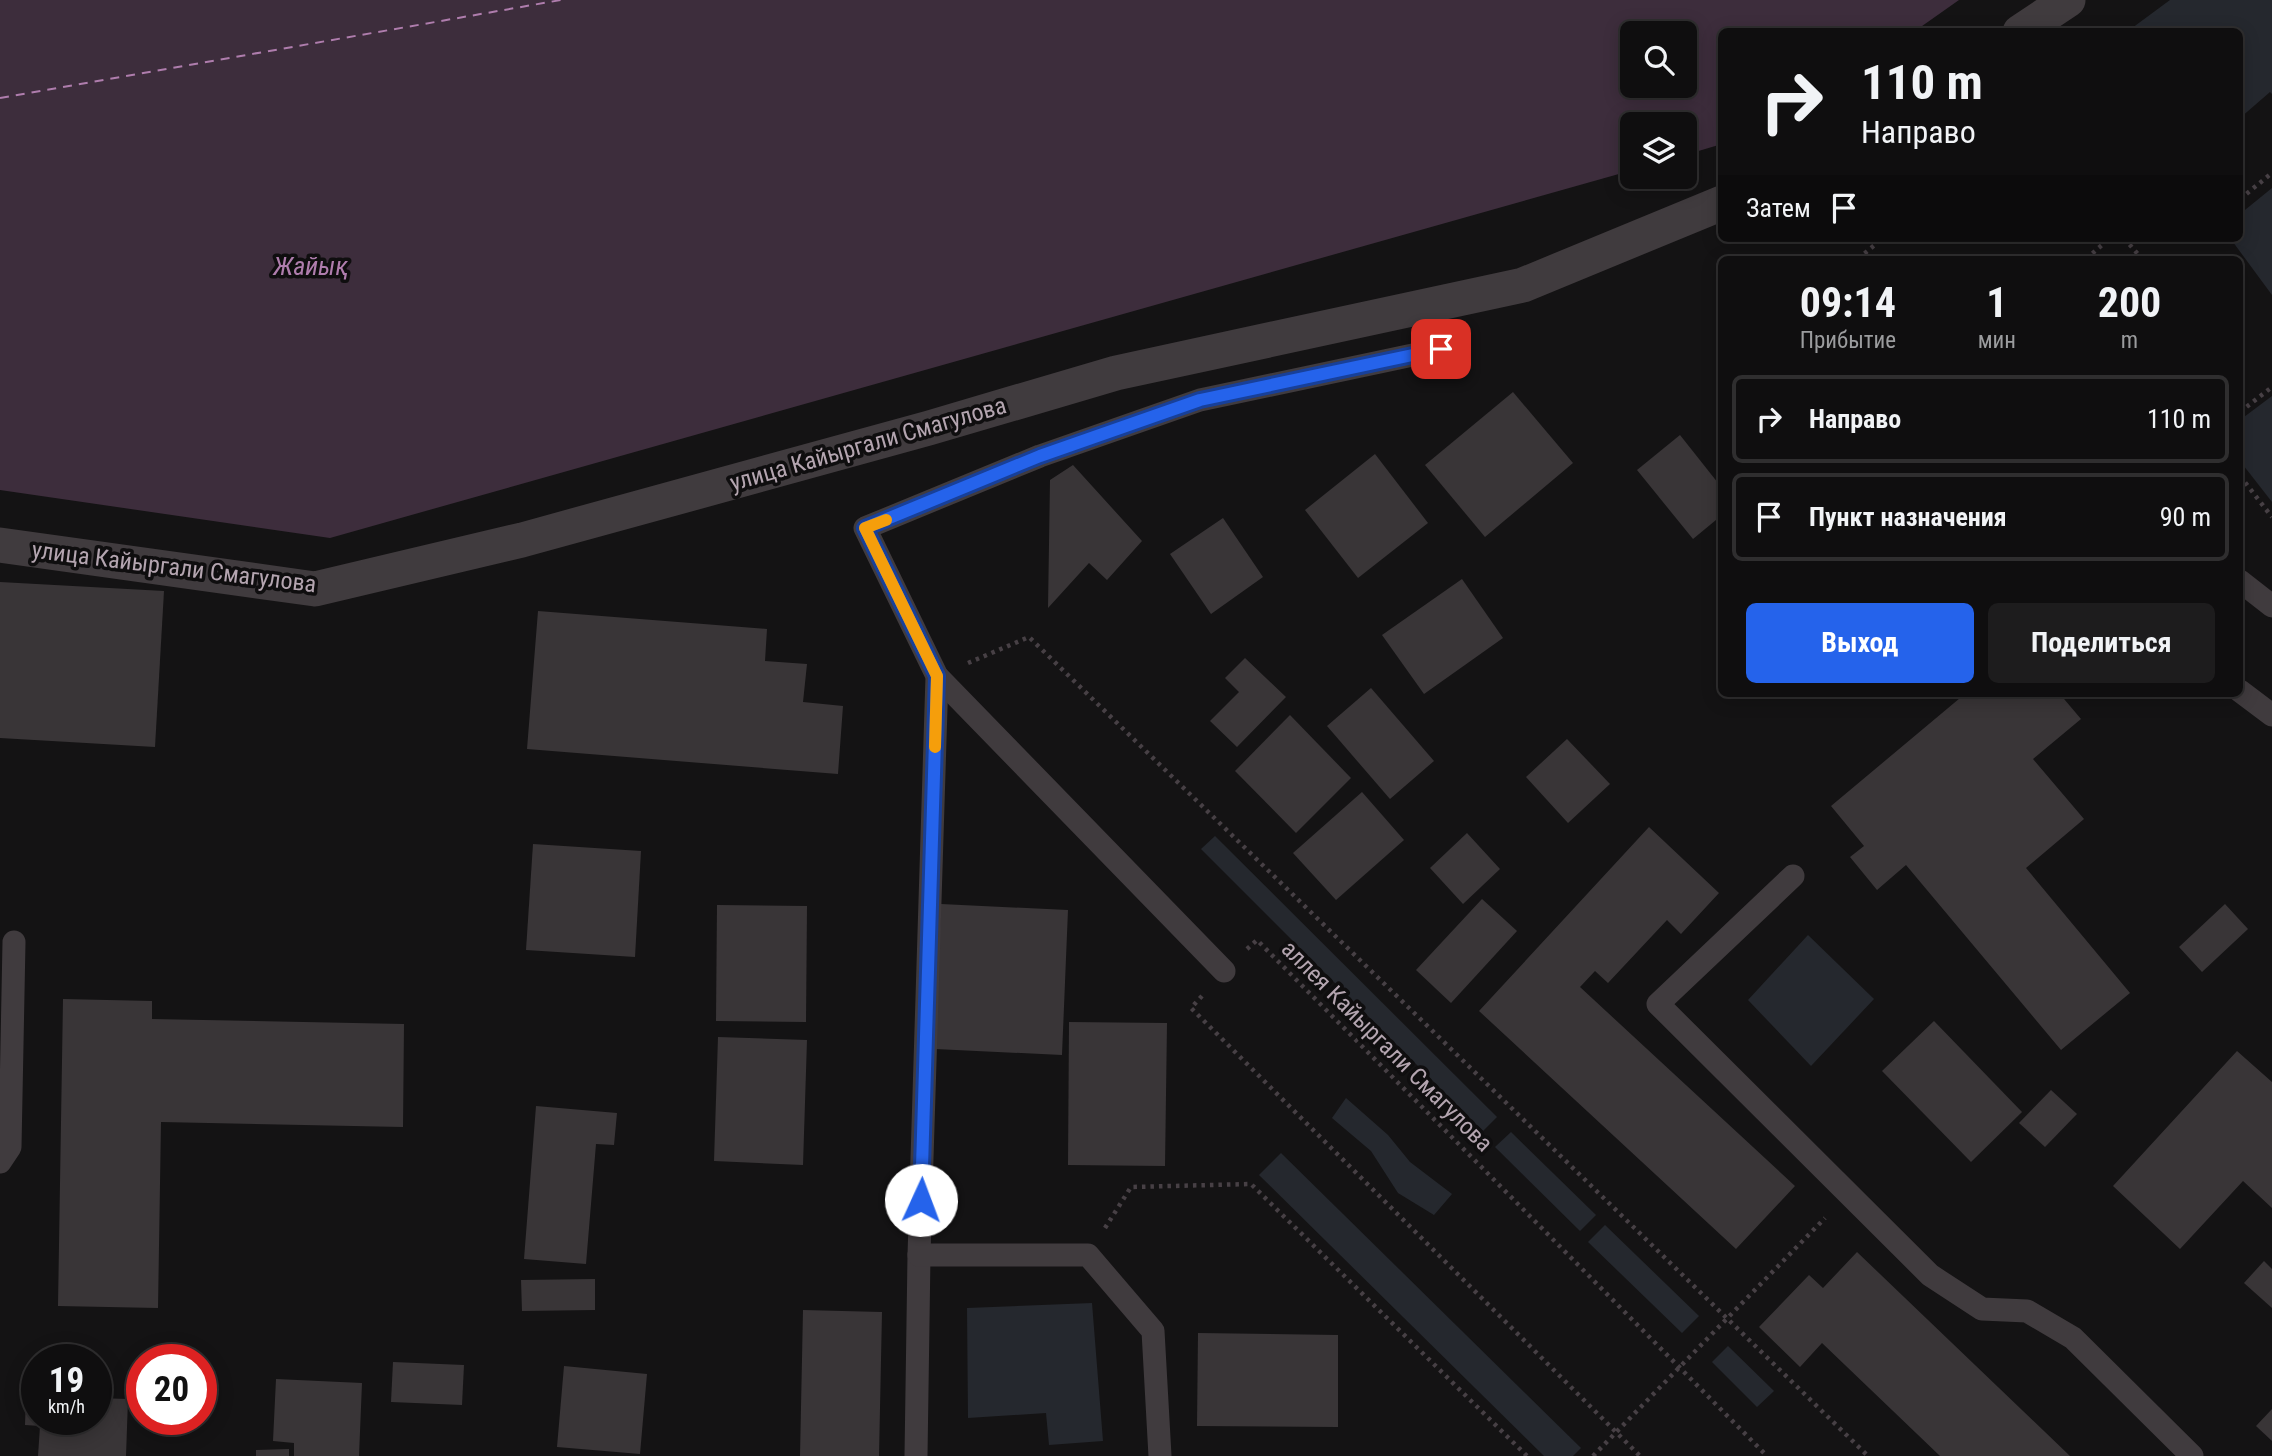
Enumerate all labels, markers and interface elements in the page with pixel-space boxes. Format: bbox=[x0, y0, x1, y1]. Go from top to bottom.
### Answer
map controls bbox=[1620, 21, 1697, 189]
button: search bbox=[1620, 21, 1697, 98]
text: 110 m bbox=[1861, 54, 1983, 111]
icon: right bbox=[1746, 56, 1837, 147]
button: layers bbox=[1620, 112, 1697, 189]
text: Направо bbox=[1861, 113, 1976, 151]
icon: arrive bbox=[1825, 189, 1863, 227]
text: Затем bbox=[1746, 193, 1811, 223]
water label: Жайық bbox=[272, 251, 349, 281]
text: 09:14 bbox=[1800, 278, 1896, 327]
text: 1 bbox=[1986, 278, 2007, 327]
text: 200 bbox=[2098, 278, 2161, 327]
pin bbox=[1411, 319, 1471, 379]
text: Прибытие bbox=[1800, 327, 1896, 354]
text: мин bbox=[1978, 327, 2016, 354]
text: m bbox=[2121, 327, 2138, 354]
icon: arrive bbox=[1422, 330, 1460, 368]
street label: улица Кайыргали Смагулова bbox=[727, 391, 1009, 497]
icon: right bbox=[1750, 400, 1788, 438]
text: Направо bbox=[1809, 404, 1901, 434]
text: 110 m bbox=[2147, 404, 2211, 434]
icon: arrive bbox=[1750, 498, 1788, 536]
text: Пункт назначения bbox=[1809, 502, 2007, 532]
text: 90 m bbox=[2160, 502, 2211, 532]
street label: улица Кайыргали Смагулова bbox=[30, 536, 318, 598]
button: Выход bbox=[1746, 603, 1974, 683]
button: Поделиться bbox=[1988, 603, 2215, 683]
street label: аллея Кайыргали Смагулова bbox=[1276, 935, 1498, 1157]
position arrow bbox=[884, 1163, 958, 1237]
speed limit sign: 20 bbox=[126, 1344, 217, 1435]
text: 19 bbox=[49, 1360, 84, 1401]
text: km/h bbox=[48, 1396, 85, 1417]

